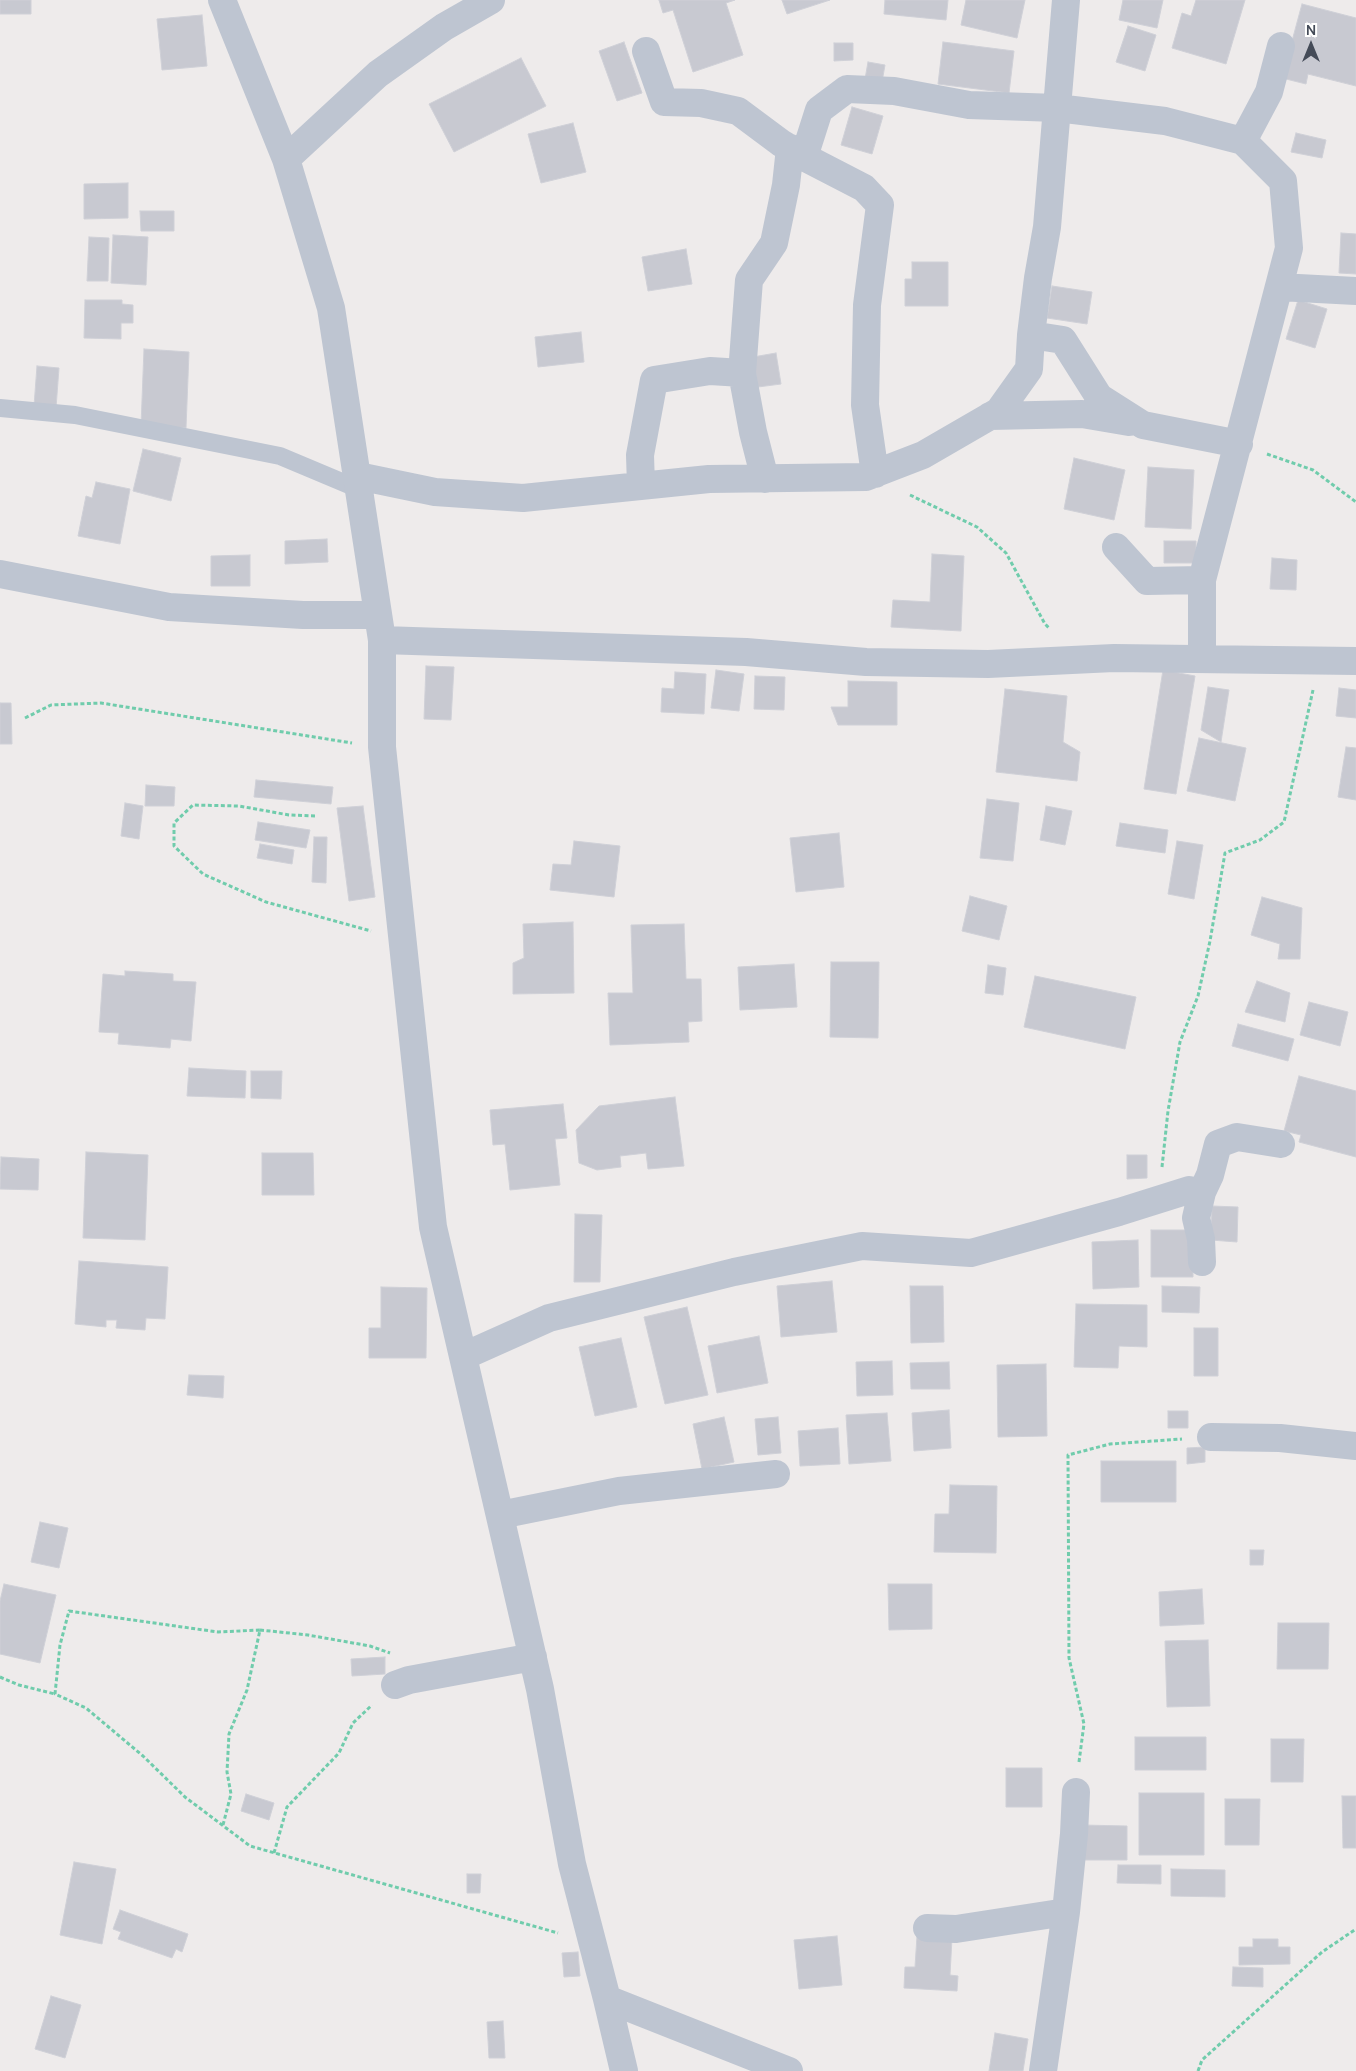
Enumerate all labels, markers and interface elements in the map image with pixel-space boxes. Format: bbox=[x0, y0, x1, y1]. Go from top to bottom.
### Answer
north arrow bbox=[1286, 20, 1336, 70]
text: N bbox=[1306, 20, 1316, 39]

